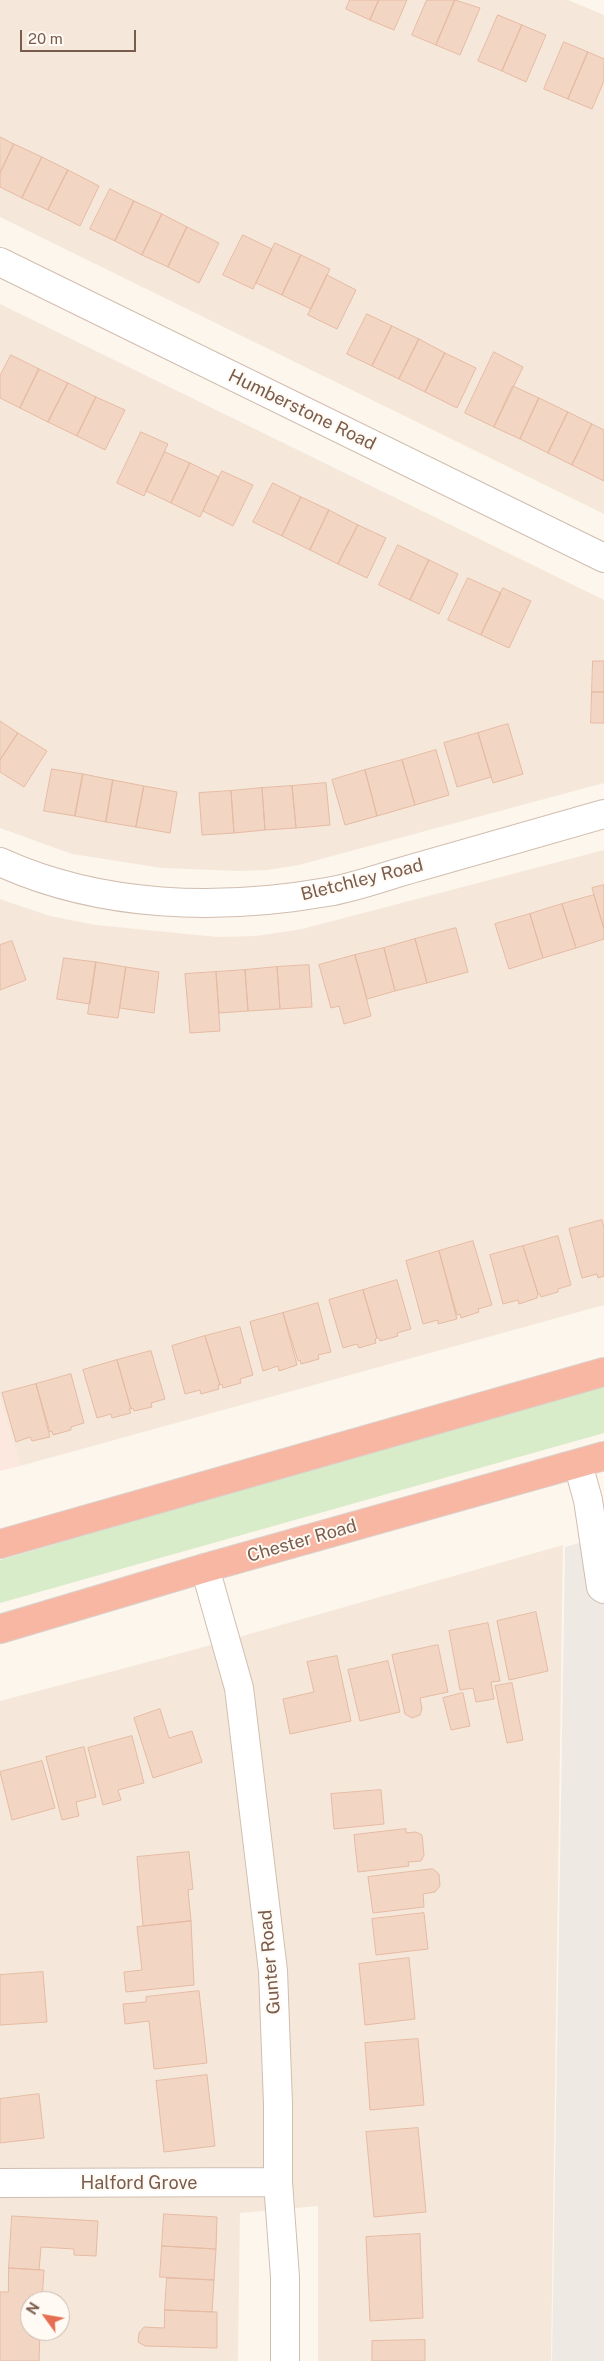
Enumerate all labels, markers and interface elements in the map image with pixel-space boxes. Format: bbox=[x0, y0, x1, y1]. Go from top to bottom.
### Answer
scale bar bbox=[22, 20, 139, 52]
text: 20 m bbox=[28, 30, 63, 47]
street label: Humberstone Road bbox=[225, 365, 379, 455]
street label: Bletchley Road bbox=[299, 854, 425, 906]
street label: Chester Road bbox=[245, 1515, 359, 1567]
street label: Gunter Road bbox=[255, 1909, 285, 2015]
street label: Halford Grove bbox=[80, 2172, 198, 2194]
north arrow bbox=[20, 2291, 70, 2341]
text: N bbox=[23, 2300, 43, 2317]

